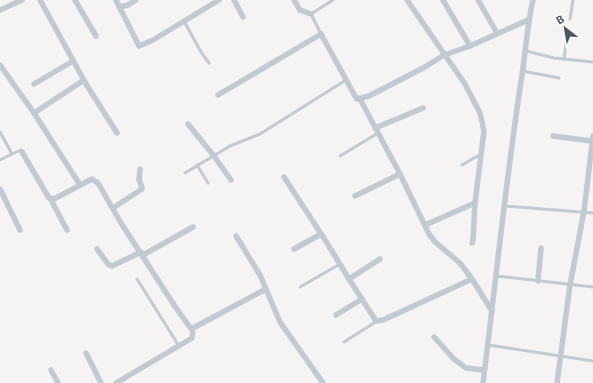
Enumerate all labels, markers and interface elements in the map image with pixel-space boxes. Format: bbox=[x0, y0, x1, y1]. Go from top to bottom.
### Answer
north arrow bbox=[545, 8, 585, 48]
text: B bbox=[553, 12, 566, 26]

